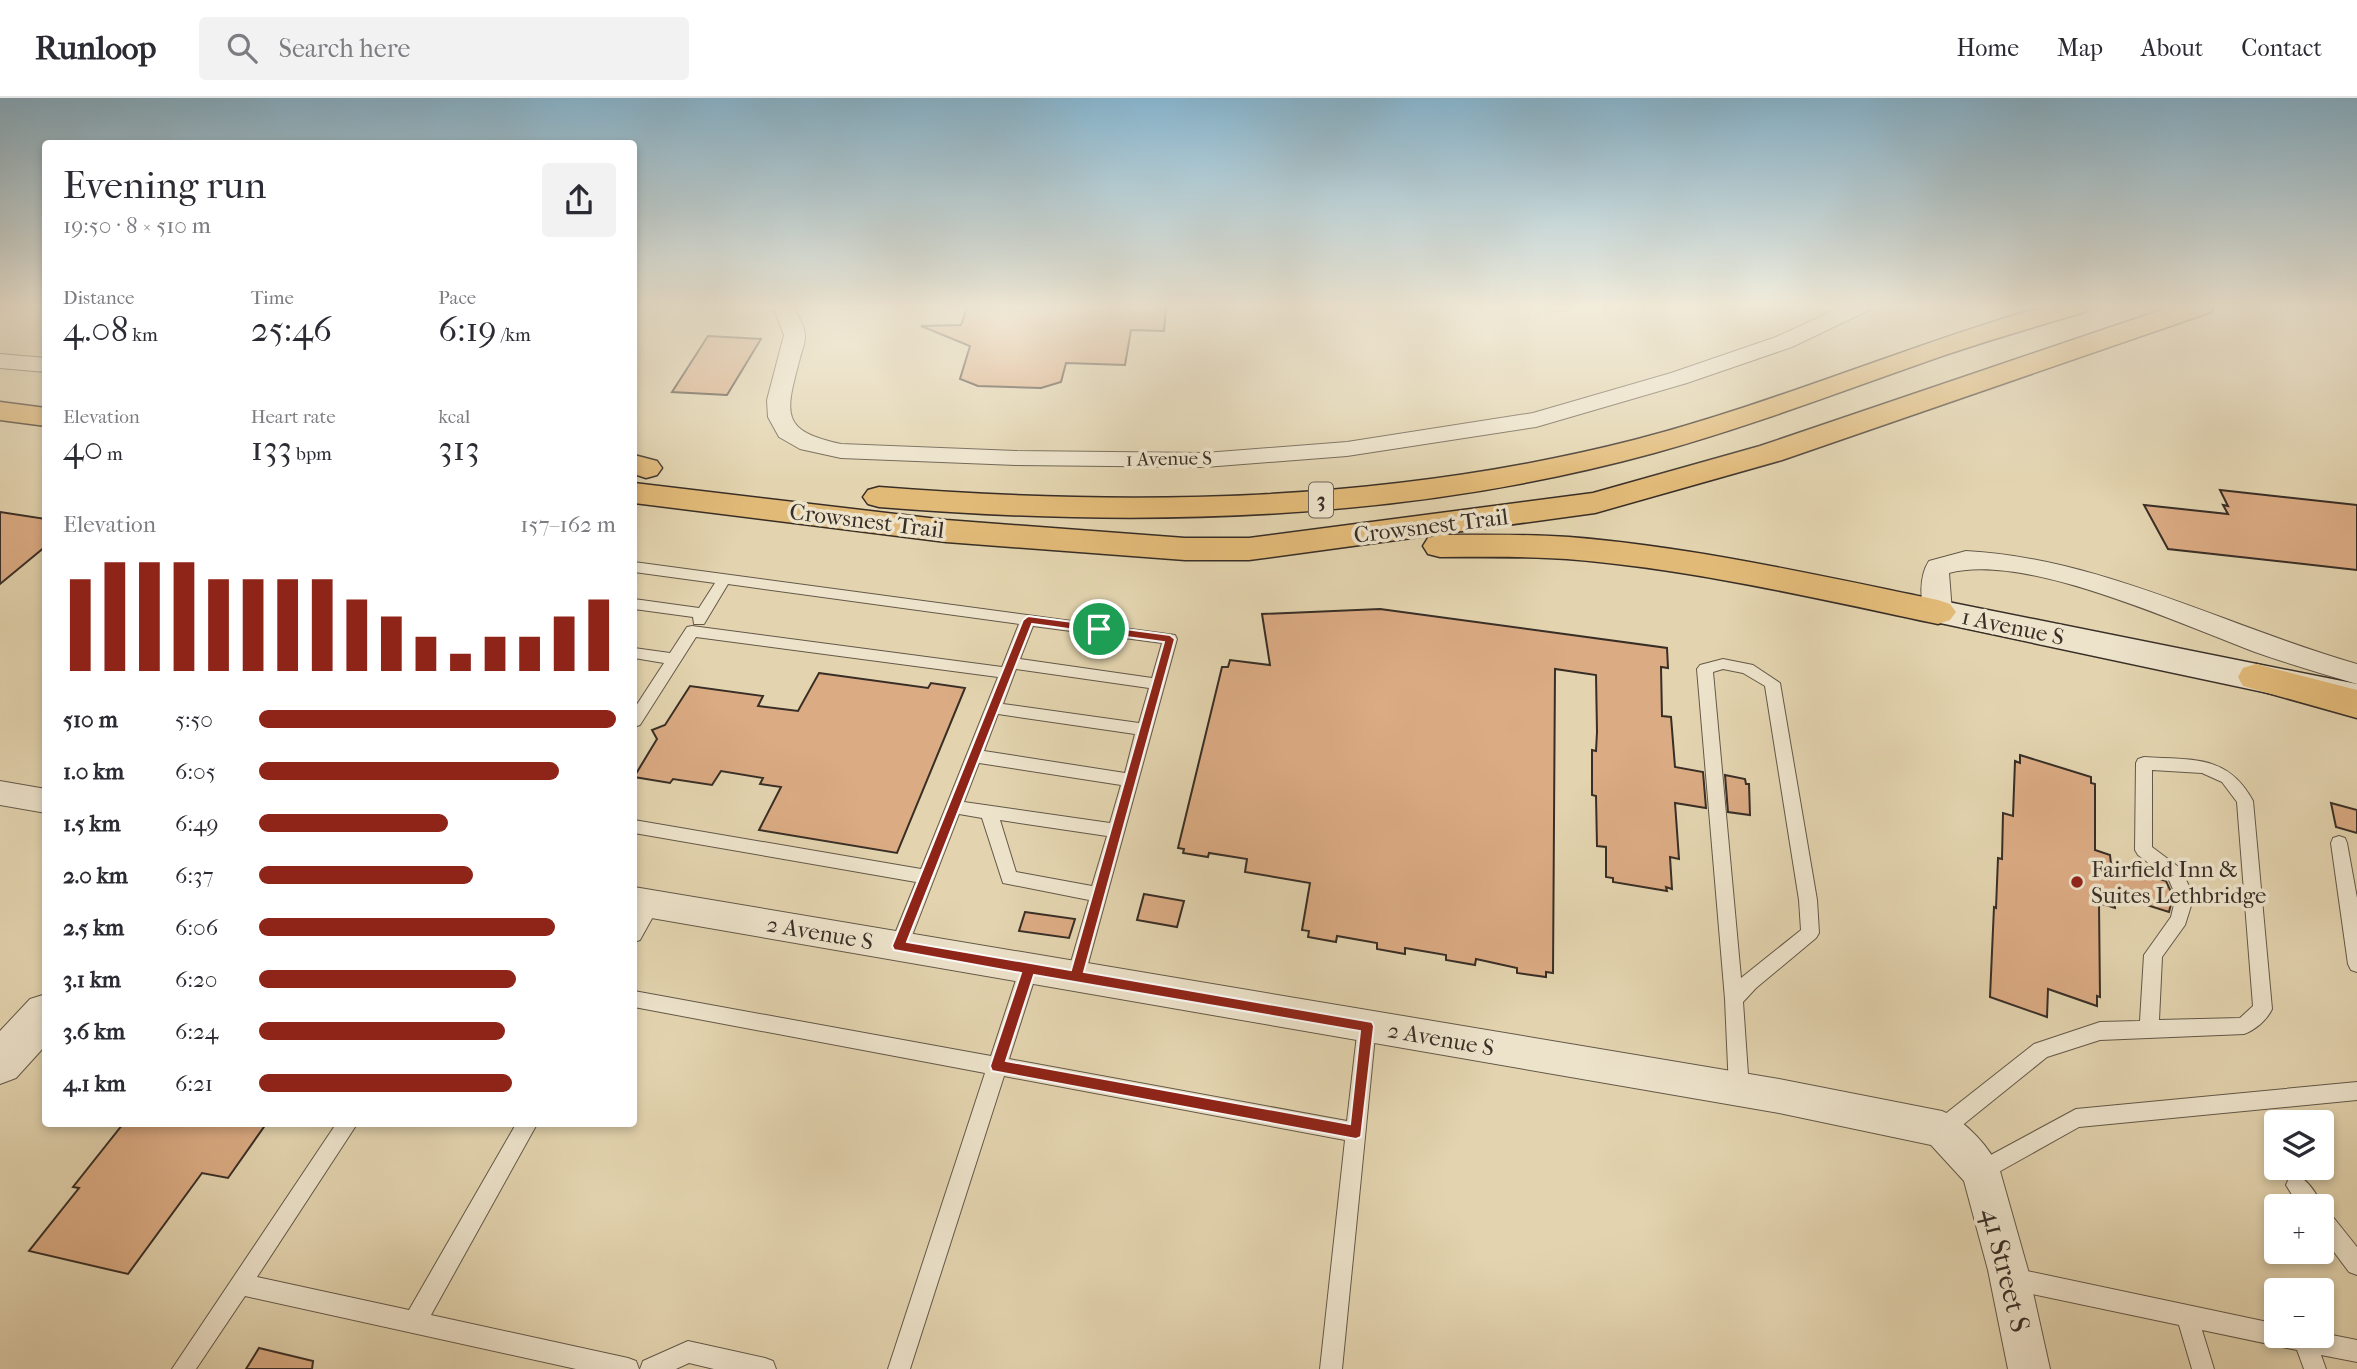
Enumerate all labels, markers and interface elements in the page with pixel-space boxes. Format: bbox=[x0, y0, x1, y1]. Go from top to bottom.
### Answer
search box bbox=[199, 17, 689, 80]
text: Runloop bbox=[35, 29, 157, 68]
icon: search bbox=[223, 29, 261, 67]
text: Search here bbox=[279, 33, 410, 64]
text: Home bbox=[1957, 34, 2019, 62]
text: Map bbox=[2057, 34, 2103, 62]
text: About bbox=[2141, 34, 2203, 62]
text: Contact bbox=[2241, 34, 2322, 62]
text: Evening run bbox=[63, 163, 266, 208]
button: share bbox=[542, 163, 616, 237]
text: 19:50 · 8 × 510 m bbox=[63, 212, 211, 239]
text: Distance bbox=[63, 287, 134, 309]
text: Time bbox=[251, 287, 294, 309]
text: Pace bbox=[438, 287, 476, 309]
text: 4.08 bbox=[63, 309, 128, 350]
text: 25:46 bbox=[251, 309, 332, 350]
text: 6:19 bbox=[438, 309, 497, 350]
text: km bbox=[128, 324, 158, 346]
text: /km bbox=[497, 324, 531, 346]
text: Elevation bbox=[63, 406, 140, 428]
text: Heart rate bbox=[251, 406, 336, 428]
text: kcal bbox=[438, 406, 470, 428]
text: 40 bbox=[63, 428, 103, 469]
text: 133 bbox=[251, 428, 292, 469]
text: 313 bbox=[438, 428, 480, 469]
text: m bbox=[103, 443, 123, 465]
text: bpm bbox=[292, 443, 332, 465]
street label: 1 Avenue S bbox=[1126, 447, 1212, 471]
road number: 3 bbox=[1309, 482, 1333, 518]
street label: Crowsnest Trail bbox=[788, 498, 946, 544]
street label: Crowsnest Trail bbox=[1352, 503, 1510, 549]
text: Elevation bbox=[63, 511, 156, 538]
text: 157–162 m bbox=[520, 511, 616, 538]
pin bbox=[1069, 599, 1129, 659]
street label: 1 Avenue S bbox=[1959, 603, 2067, 651]
icon: arrive bbox=[1080, 610, 1118, 648]
text: 510 m bbox=[63, 706, 118, 733]
text: 5:50 bbox=[175, 706, 213, 733]
text: 1.0 km bbox=[63, 758, 124, 785]
text: 6:05 bbox=[175, 758, 216, 785]
text: 1.5 km bbox=[63, 810, 121, 837]
text: 6:49 bbox=[175, 810, 219, 837]
place label: Fairfield Inn & Suites Lethbridge bbox=[2091, 856, 2266, 909]
text: 2.0 km bbox=[63, 862, 128, 889]
text: 6:37 bbox=[175, 862, 214, 889]
marker: Fairfield Inn & Suites Lethbridge bbox=[2069, 874, 2085, 890]
street label: 2 Avenue S bbox=[765, 910, 875, 956]
text: 2.5 km bbox=[63, 914, 124, 941]
text: 6:06 bbox=[175, 914, 218, 941]
text: 3.1 km bbox=[63, 966, 121, 993]
text: 6:20 bbox=[175, 966, 218, 993]
street label: 2 Avenue S bbox=[1386, 1016, 1496, 1062]
text: 3.6 km bbox=[63, 1018, 125, 1045]
text: 6:24 bbox=[175, 1018, 218, 1045]
text: 4.1 km bbox=[63, 1070, 126, 1097]
text: 6:21 bbox=[175, 1070, 213, 1097]
map controls bbox=[2264, 1110, 2334, 1348]
button: layers bbox=[2264, 1110, 2334, 1180]
button: + bbox=[2264, 1194, 2334, 1264]
street label: 41 Street S bbox=[1975, 1204, 2037, 1336]
button: − bbox=[2264, 1278, 2334, 1348]

